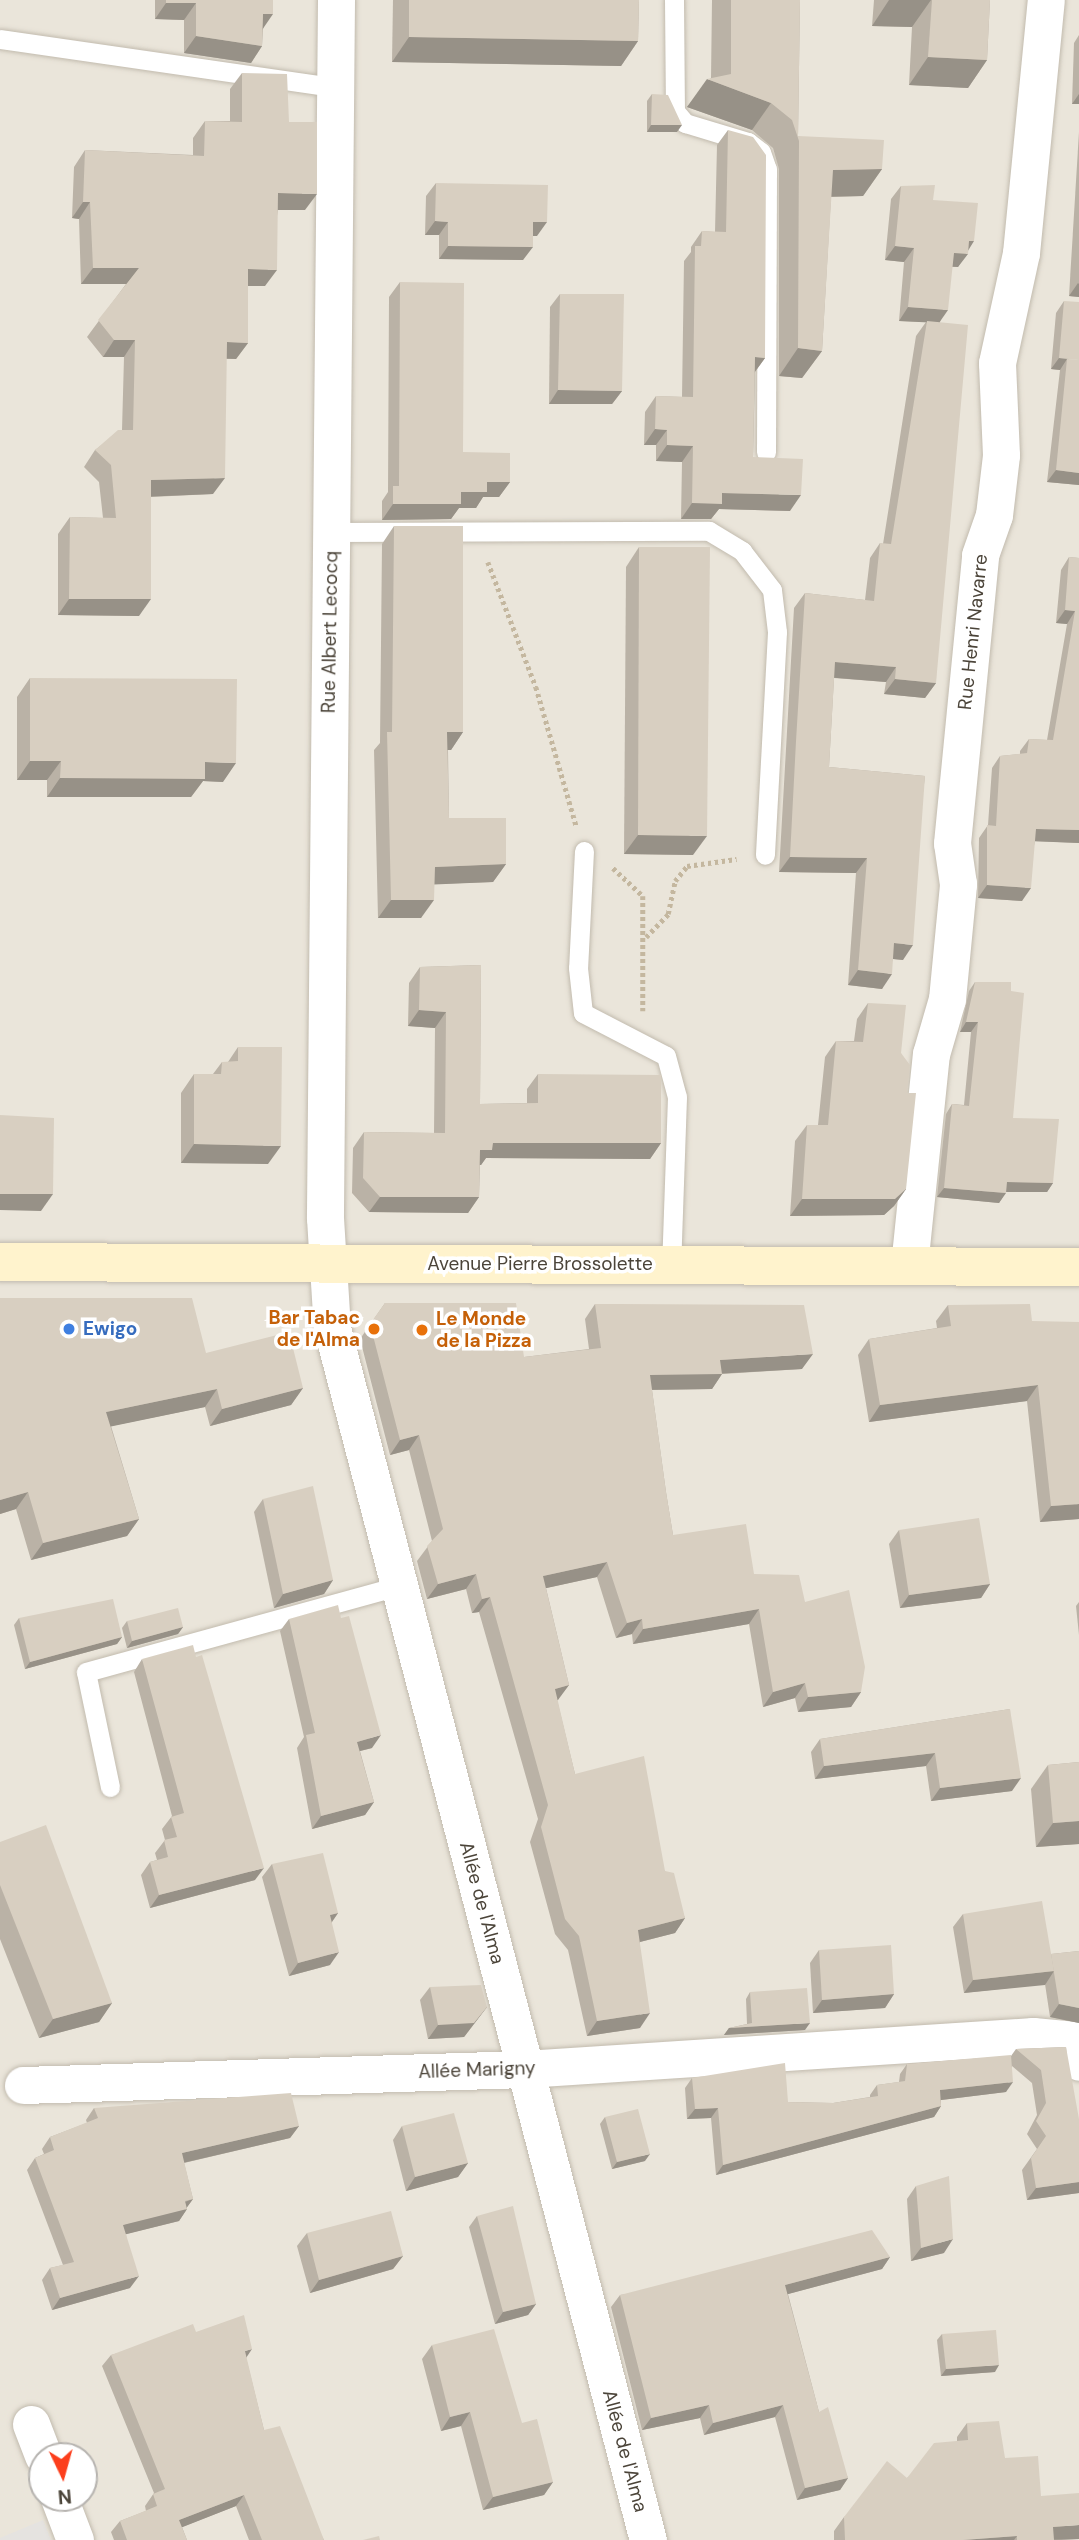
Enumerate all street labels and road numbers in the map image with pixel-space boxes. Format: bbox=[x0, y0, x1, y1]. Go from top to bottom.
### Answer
street label: Rue Albert Lecocq bbox=[317, 551, 343, 713]
street label: Rue Henri Navarre bbox=[953, 553, 993, 711]
street label: Avenue Pierre Brossolette bbox=[427, 1253, 653, 1275]
street label: Allée de l'Alma bbox=[455, 1839, 509, 1967]
street label: Allée Marigny bbox=[418, 2057, 536, 2083]
street label: Allée de l'Alma bbox=[598, 2387, 652, 2515]

